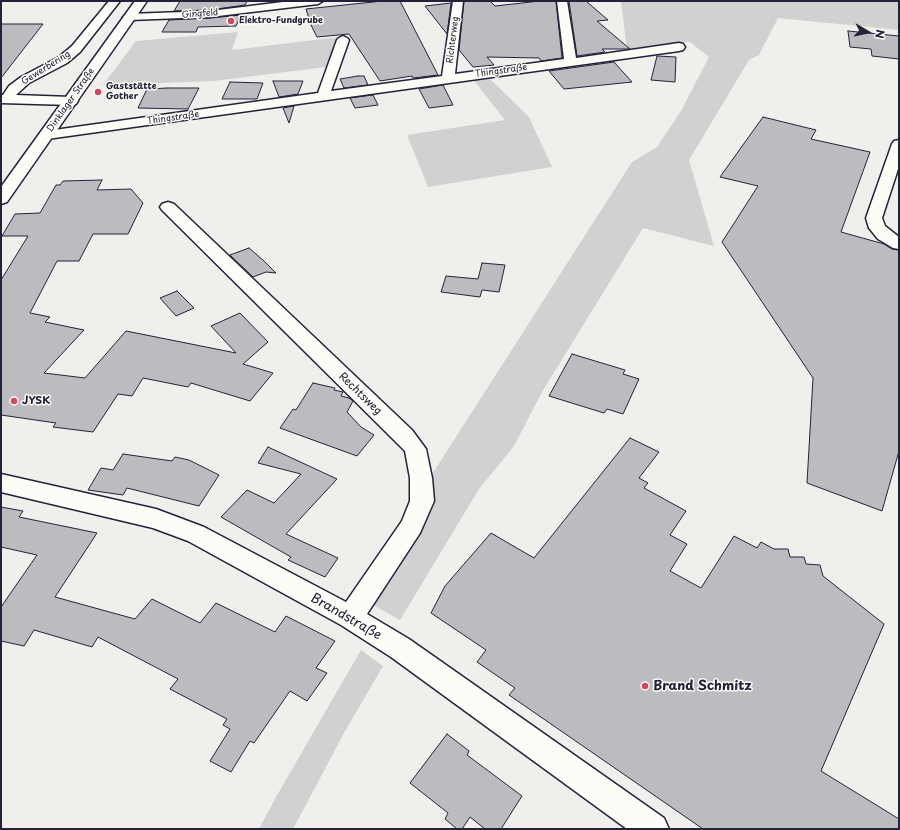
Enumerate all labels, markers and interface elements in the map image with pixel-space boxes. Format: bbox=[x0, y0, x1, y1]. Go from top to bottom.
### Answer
street label: Gingfeld bbox=[181, 7, 219, 21]
north arrow bbox=[848, 12, 888, 52]
marker: Elektro-Fundgrube bbox=[226, 16, 236, 26]
place label: Elektro-Fundgrube bbox=[239, 16, 323, 26]
street label: Richterweg bbox=[445, 16, 461, 64]
text: N bbox=[871, 28, 889, 40]
street label: Gewerbering bbox=[20, 49, 72, 87]
street label: Thingstraße bbox=[474, 62, 528, 80]
street label: Dinklager Straße bbox=[45, 66, 97, 134]
place label: Gaststätte Gother bbox=[106, 82, 157, 103]
marker: Gaststätte Gother bbox=[93, 87, 103, 97]
street label: Thingstraße bbox=[146, 109, 200, 127]
street label: Rechtsweg bbox=[336, 370, 384, 418]
place label: JYSK bbox=[22, 394, 50, 408]
marker: JYSK bbox=[9, 396, 19, 406]
street label: Brandstraße bbox=[308, 590, 384, 644]
place label: Brand Schmitz bbox=[653, 678, 752, 694]
marker: Brand Schmitz bbox=[640, 681, 650, 691]

